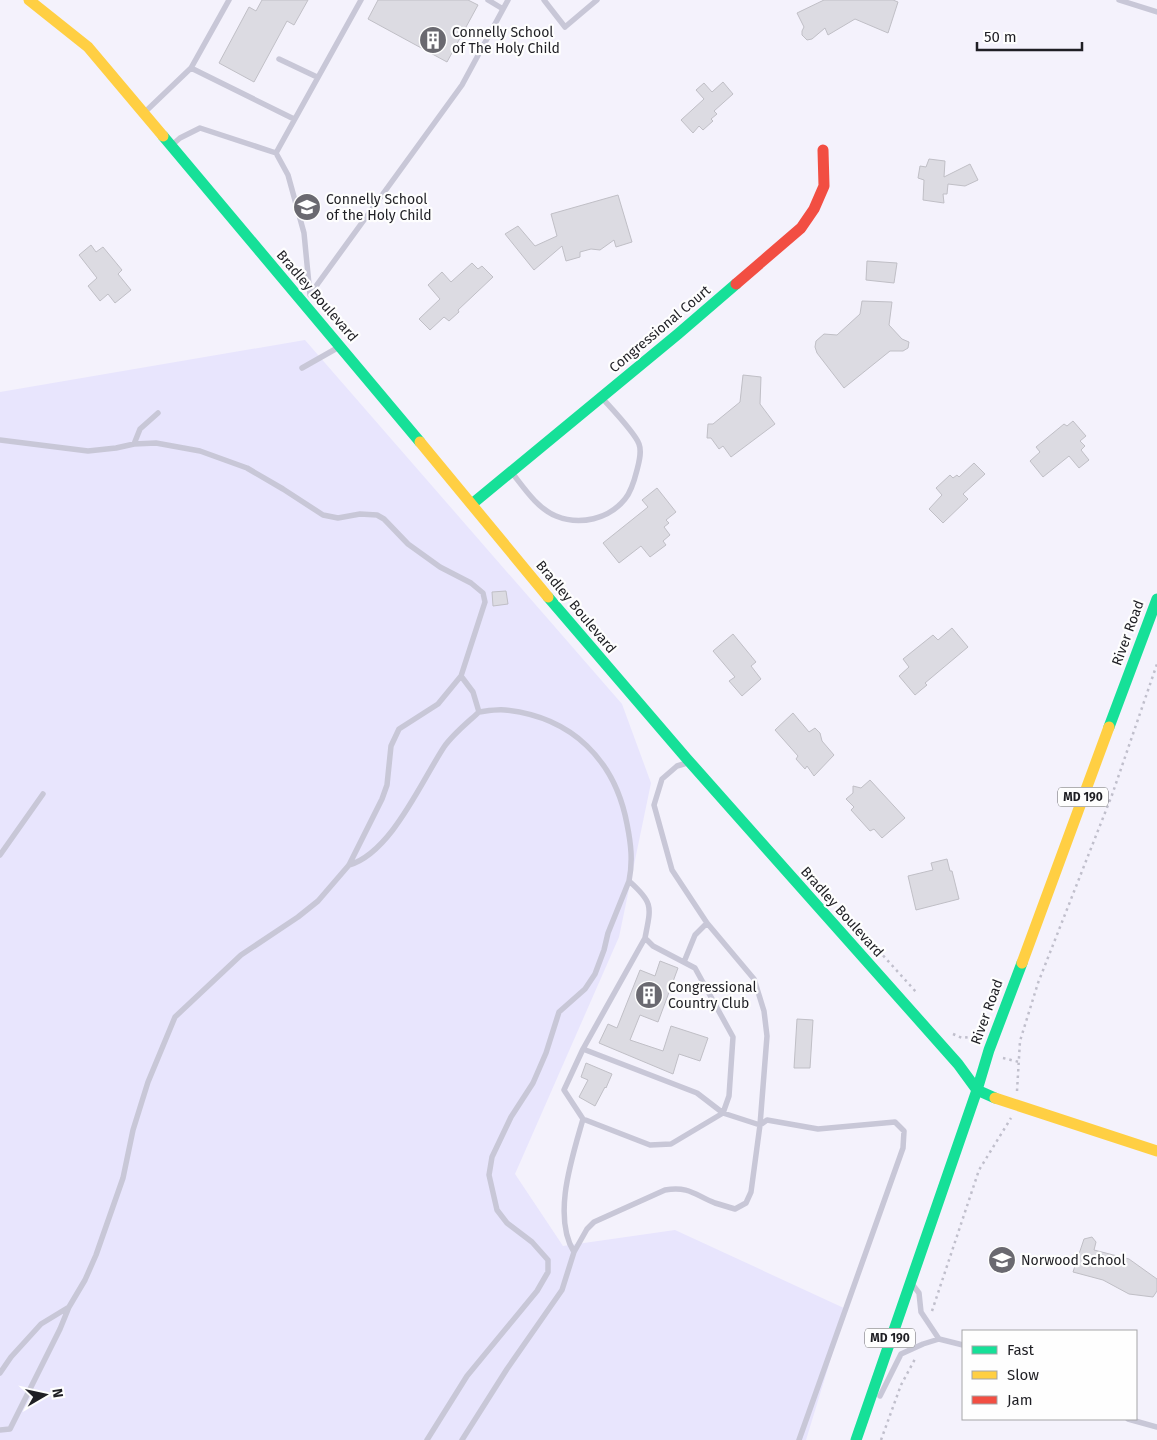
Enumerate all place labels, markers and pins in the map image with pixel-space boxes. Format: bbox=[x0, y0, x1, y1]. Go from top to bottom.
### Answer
place label: Connelly School of The Holy Child bbox=[452, 24, 560, 57]
building icon: Connelly School of The Holy Child bbox=[418, 25, 448, 55]
place label: Connelly School of the Holy Child bbox=[326, 191, 432, 224]
school or university icon: Connelly School of the Holy Child bbox=[292, 192, 322, 222]
place label: Congressional Country Club bbox=[668, 979, 757, 1012]
building icon: Congressional Country Club bbox=[634, 980, 664, 1010]
school or university icon: Norwood School bbox=[987, 1245, 1017, 1275]
place label: Norwood School bbox=[1021, 1252, 1126, 1269]

